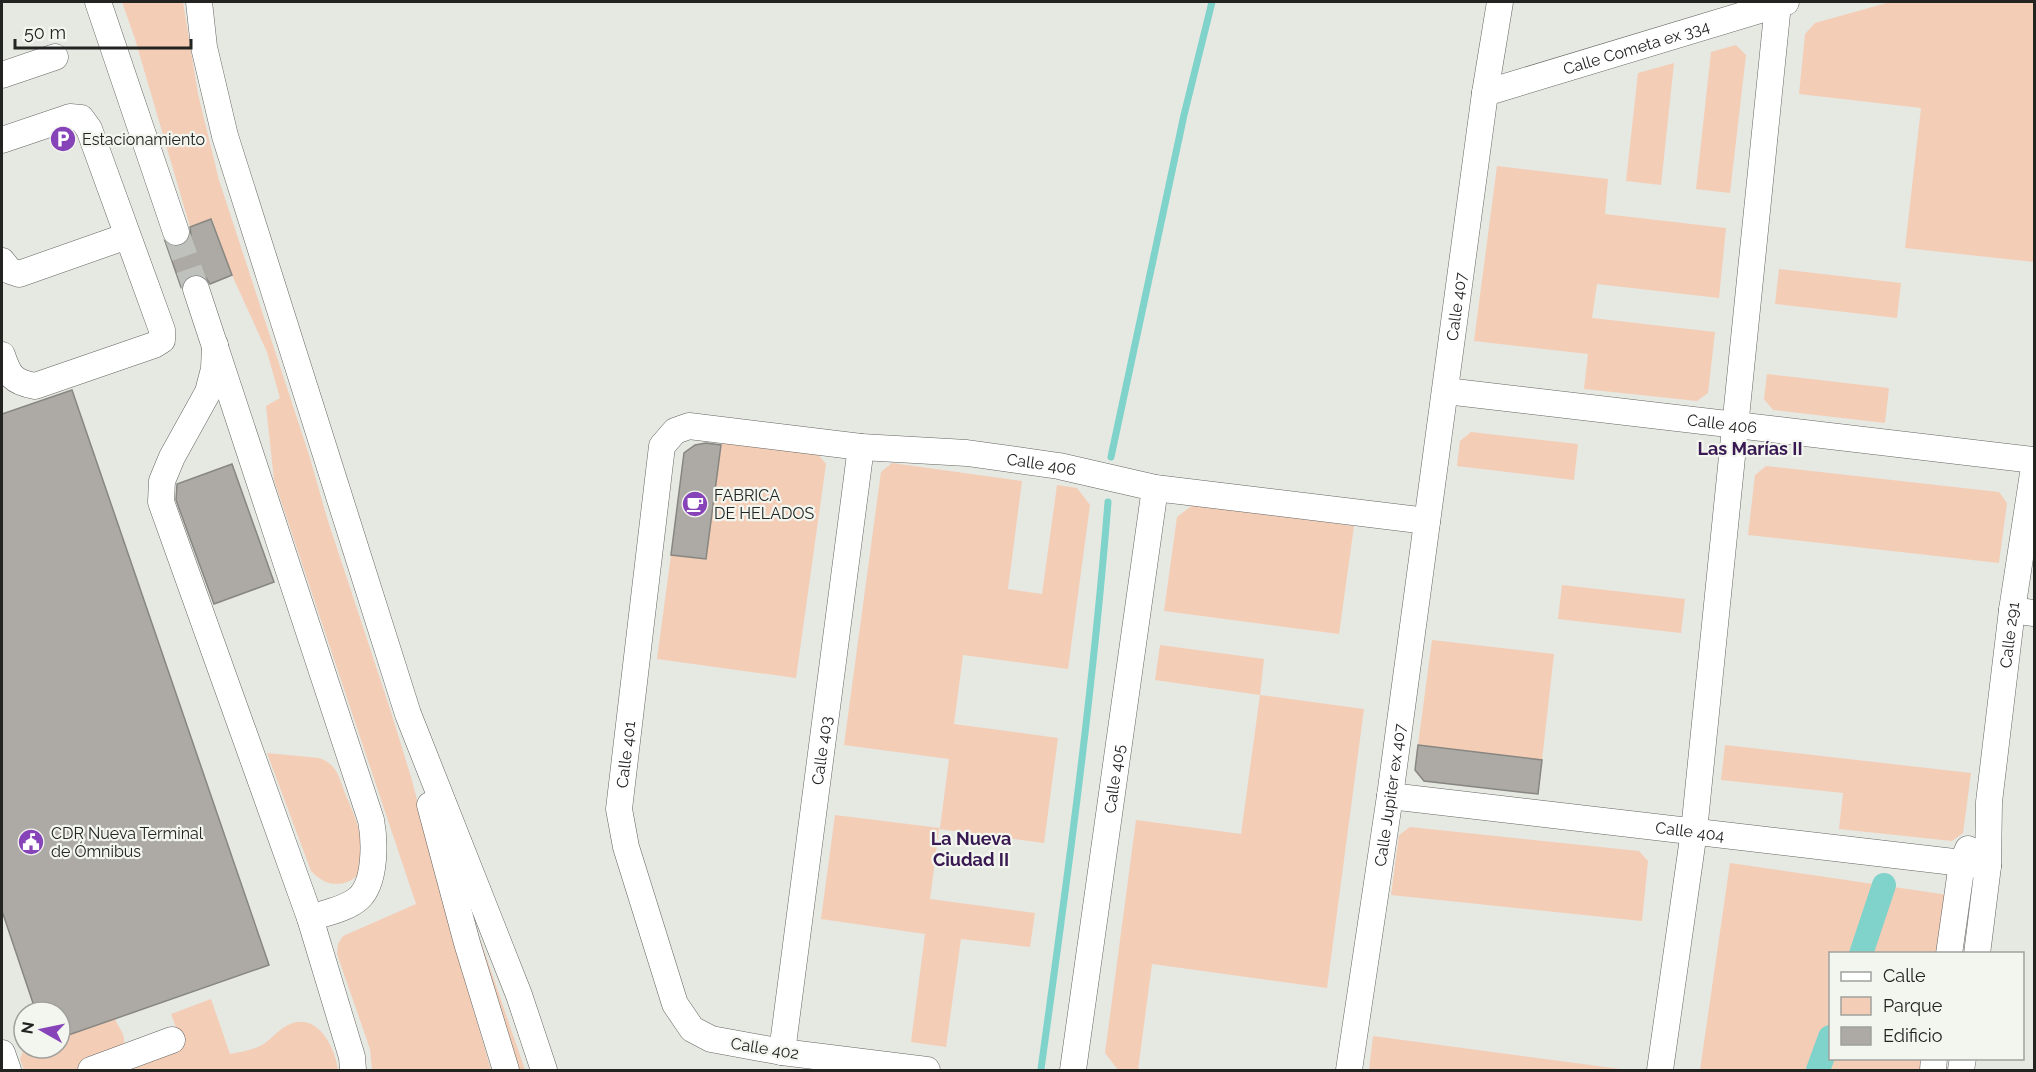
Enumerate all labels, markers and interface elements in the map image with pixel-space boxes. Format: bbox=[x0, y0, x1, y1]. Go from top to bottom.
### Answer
scale bar bbox=[15, 12, 190, 50]
street label: Calle Cometa ex 334 bbox=[1561, 17, 1712, 79]
text: 50 m bbox=[24, 22, 66, 43]
parking icon: Estacionamiento bbox=[48, 124, 78, 154]
place label: Estacionamiento bbox=[82, 130, 205, 149]
street label: Calle 407 bbox=[1443, 271, 1471, 342]
street label: Calle 406 bbox=[1686, 410, 1758, 437]
district label: Las Marías II bbox=[1697, 438, 1803, 459]
street label: Calle 406 bbox=[1005, 450, 1078, 480]
place label: FABRICA DE HELADOS bbox=[714, 486, 814, 523]
cafe icon: FABRICA DE HELADOS bbox=[680, 489, 710, 519]
street label: Calle 291 bbox=[1996, 600, 2023, 669]
street label: Calle 403 bbox=[808, 715, 836, 786]
street label: Calle 401 bbox=[613, 720, 639, 789]
street label: Calle Jupiter ex 407 bbox=[1371, 722, 1410, 868]
street label: Calle 405 bbox=[1100, 743, 1129, 815]
street label: Calle 404 bbox=[1654, 818, 1726, 845]
place label: CDR Nueva Terminal de Ómnibus bbox=[51, 824, 204, 861]
public building icon: CDR Nueva Terminal de Ómnibus bbox=[16, 827, 46, 857]
district label: La Nueva Ciudad II bbox=[931, 828, 1011, 870]
legend bbox=[1829, 952, 2024, 1060]
text: Calle bbox=[1883, 965, 1926, 986]
text: Parque bbox=[1883, 995, 1943, 1016]
north arrow bbox=[12, 1000, 72, 1060]
text: N bbox=[17, 1020, 38, 1035]
text: Edificio bbox=[1883, 1025, 1943, 1046]
street label: Calle 402 bbox=[729, 1034, 800, 1063]

